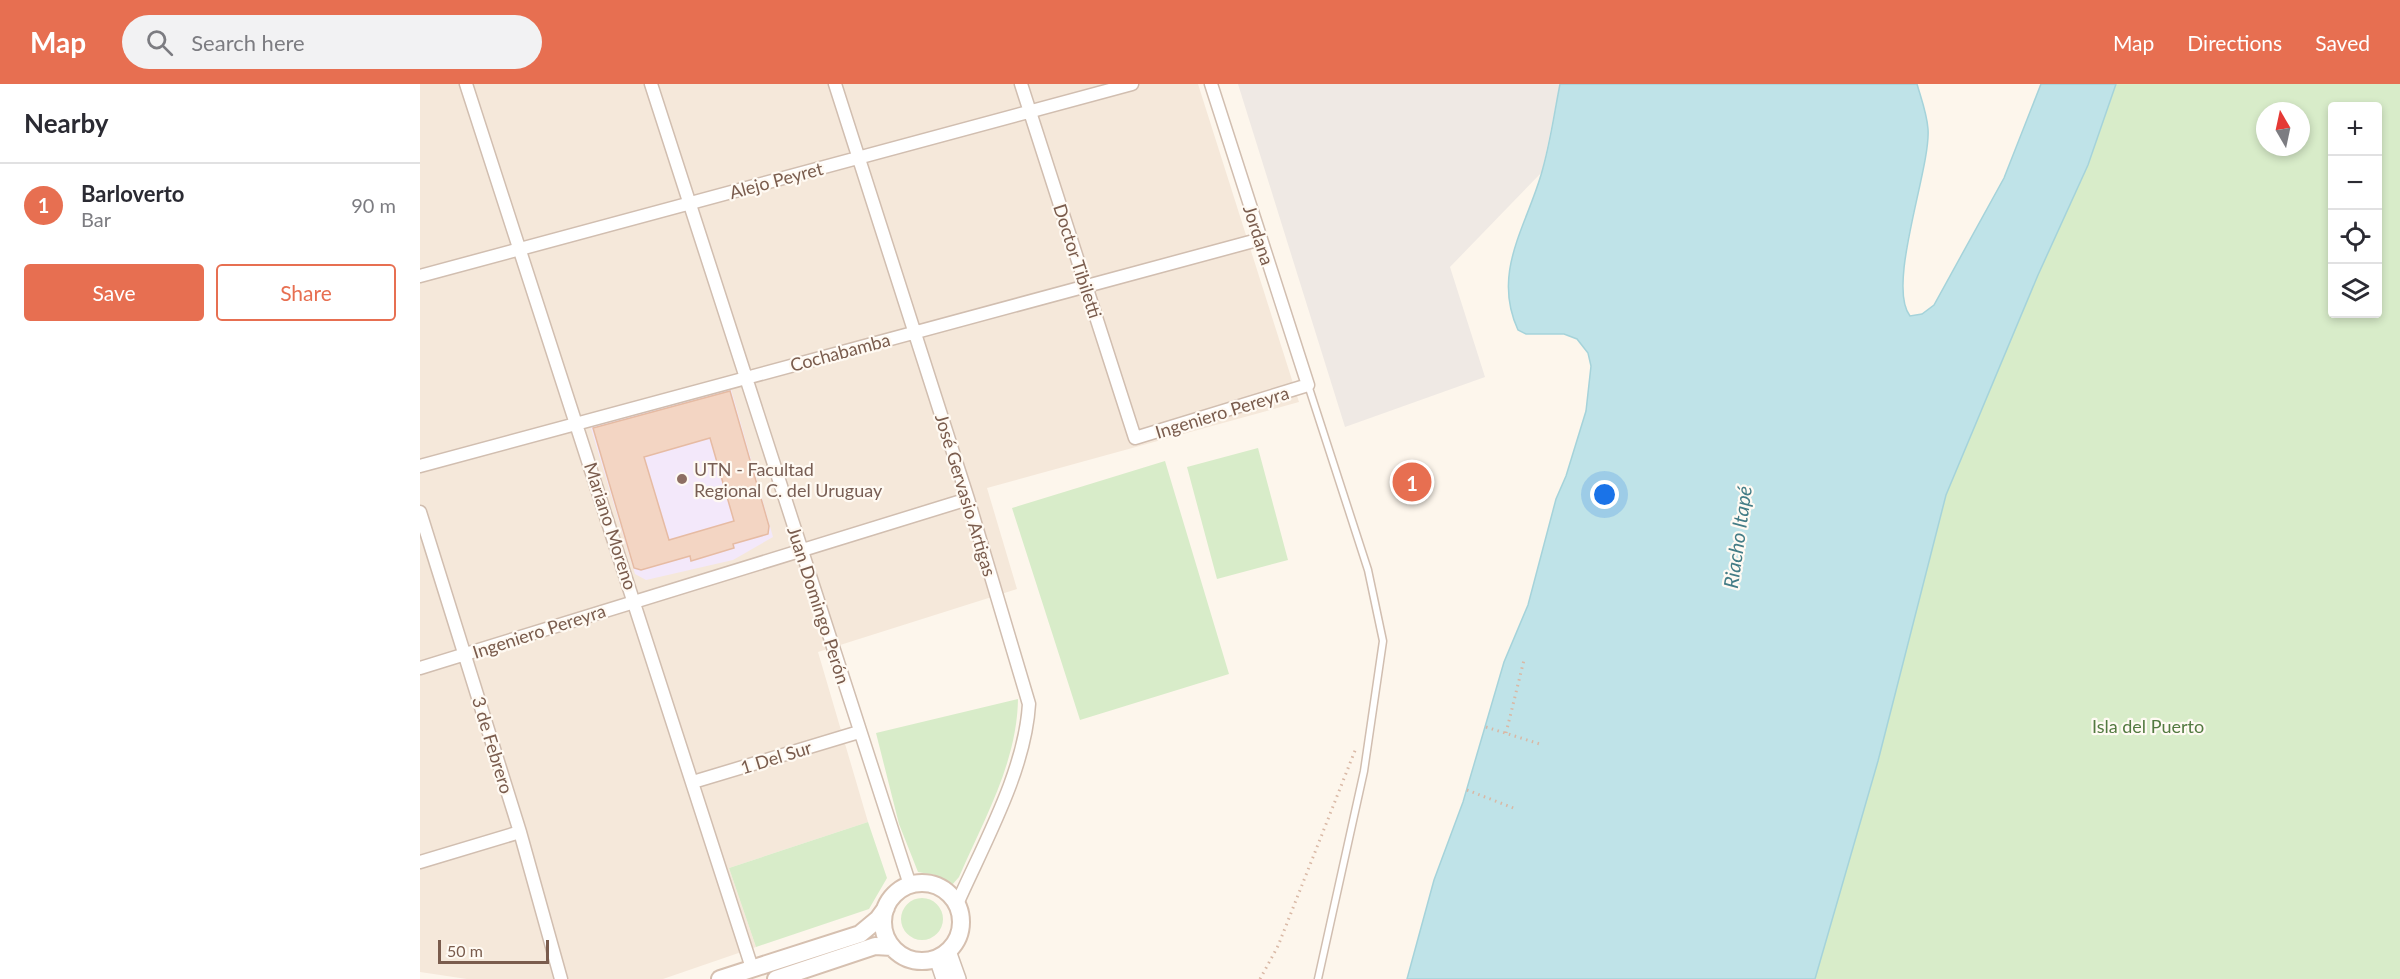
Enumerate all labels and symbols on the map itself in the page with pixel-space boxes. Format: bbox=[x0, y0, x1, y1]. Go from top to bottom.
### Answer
north arrow bbox=[2256, 102, 2310, 156]
street label: Alejo Peyret bbox=[727, 157, 826, 203]
street label: Doctor Tibiletti bbox=[1049, 201, 1107, 321]
street label: Jordana bbox=[1239, 202, 1279, 268]
street label: Cochabamba bbox=[788, 328, 892, 376]
street label: Ingeniero Pereyra bbox=[1153, 381, 1291, 443]
street label: José Gervasio Artigas bbox=[931, 411, 1001, 579]
place label: UTN - Facultad Regional C. del Uruguay bbox=[694, 458, 883, 501]
street label: Mariano Moreno bbox=[580, 460, 642, 592]
pin: 1 bbox=[1392, 460, 1432, 504]
marker: UTN - Facultad Regional C. del Uruguay bbox=[675, 472, 689, 486]
your location bbox=[1590, 480, 1619, 509]
water label: Riacho Itapé bbox=[1718, 484, 1756, 590]
street label: Juan Domingo Perón bbox=[783, 524, 855, 686]
street label: Ingeniero Pereyra bbox=[470, 599, 608, 663]
street label: 3 de Febrero bbox=[468, 694, 518, 796]
park label: Isla del Puerto bbox=[2092, 715, 2204, 737]
street label: 1 Del Sur bbox=[738, 736, 815, 778]
scale bar bbox=[438, 937, 549, 964]

